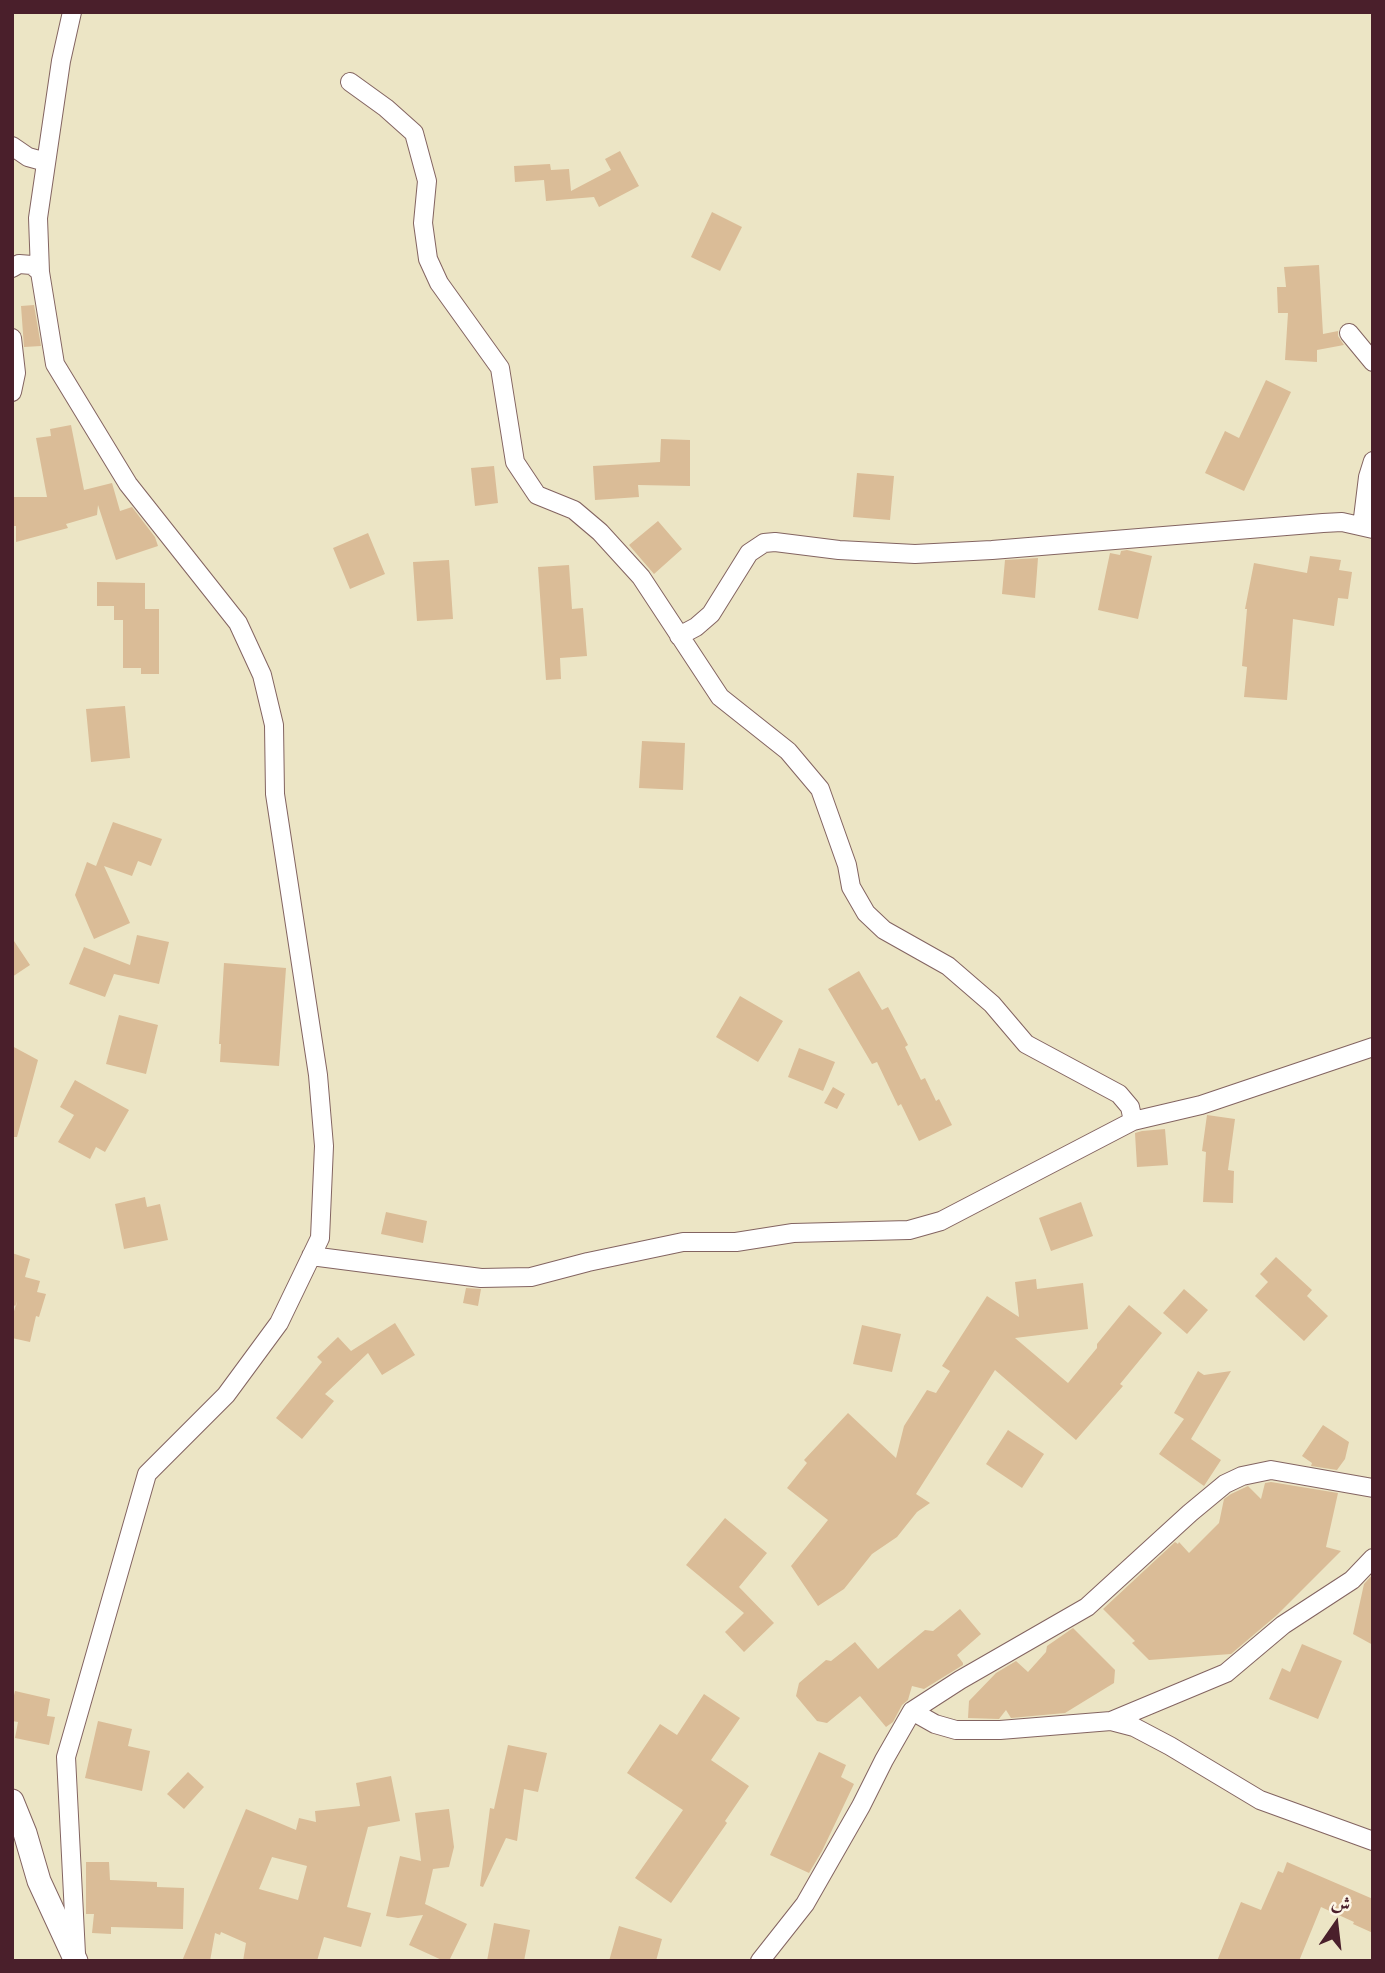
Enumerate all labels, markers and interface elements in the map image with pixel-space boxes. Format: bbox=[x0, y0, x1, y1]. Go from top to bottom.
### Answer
north arrow bbox=[1301, 1889, 1371, 1959]
text: ش bbox=[1329, 1890, 1353, 1917]

